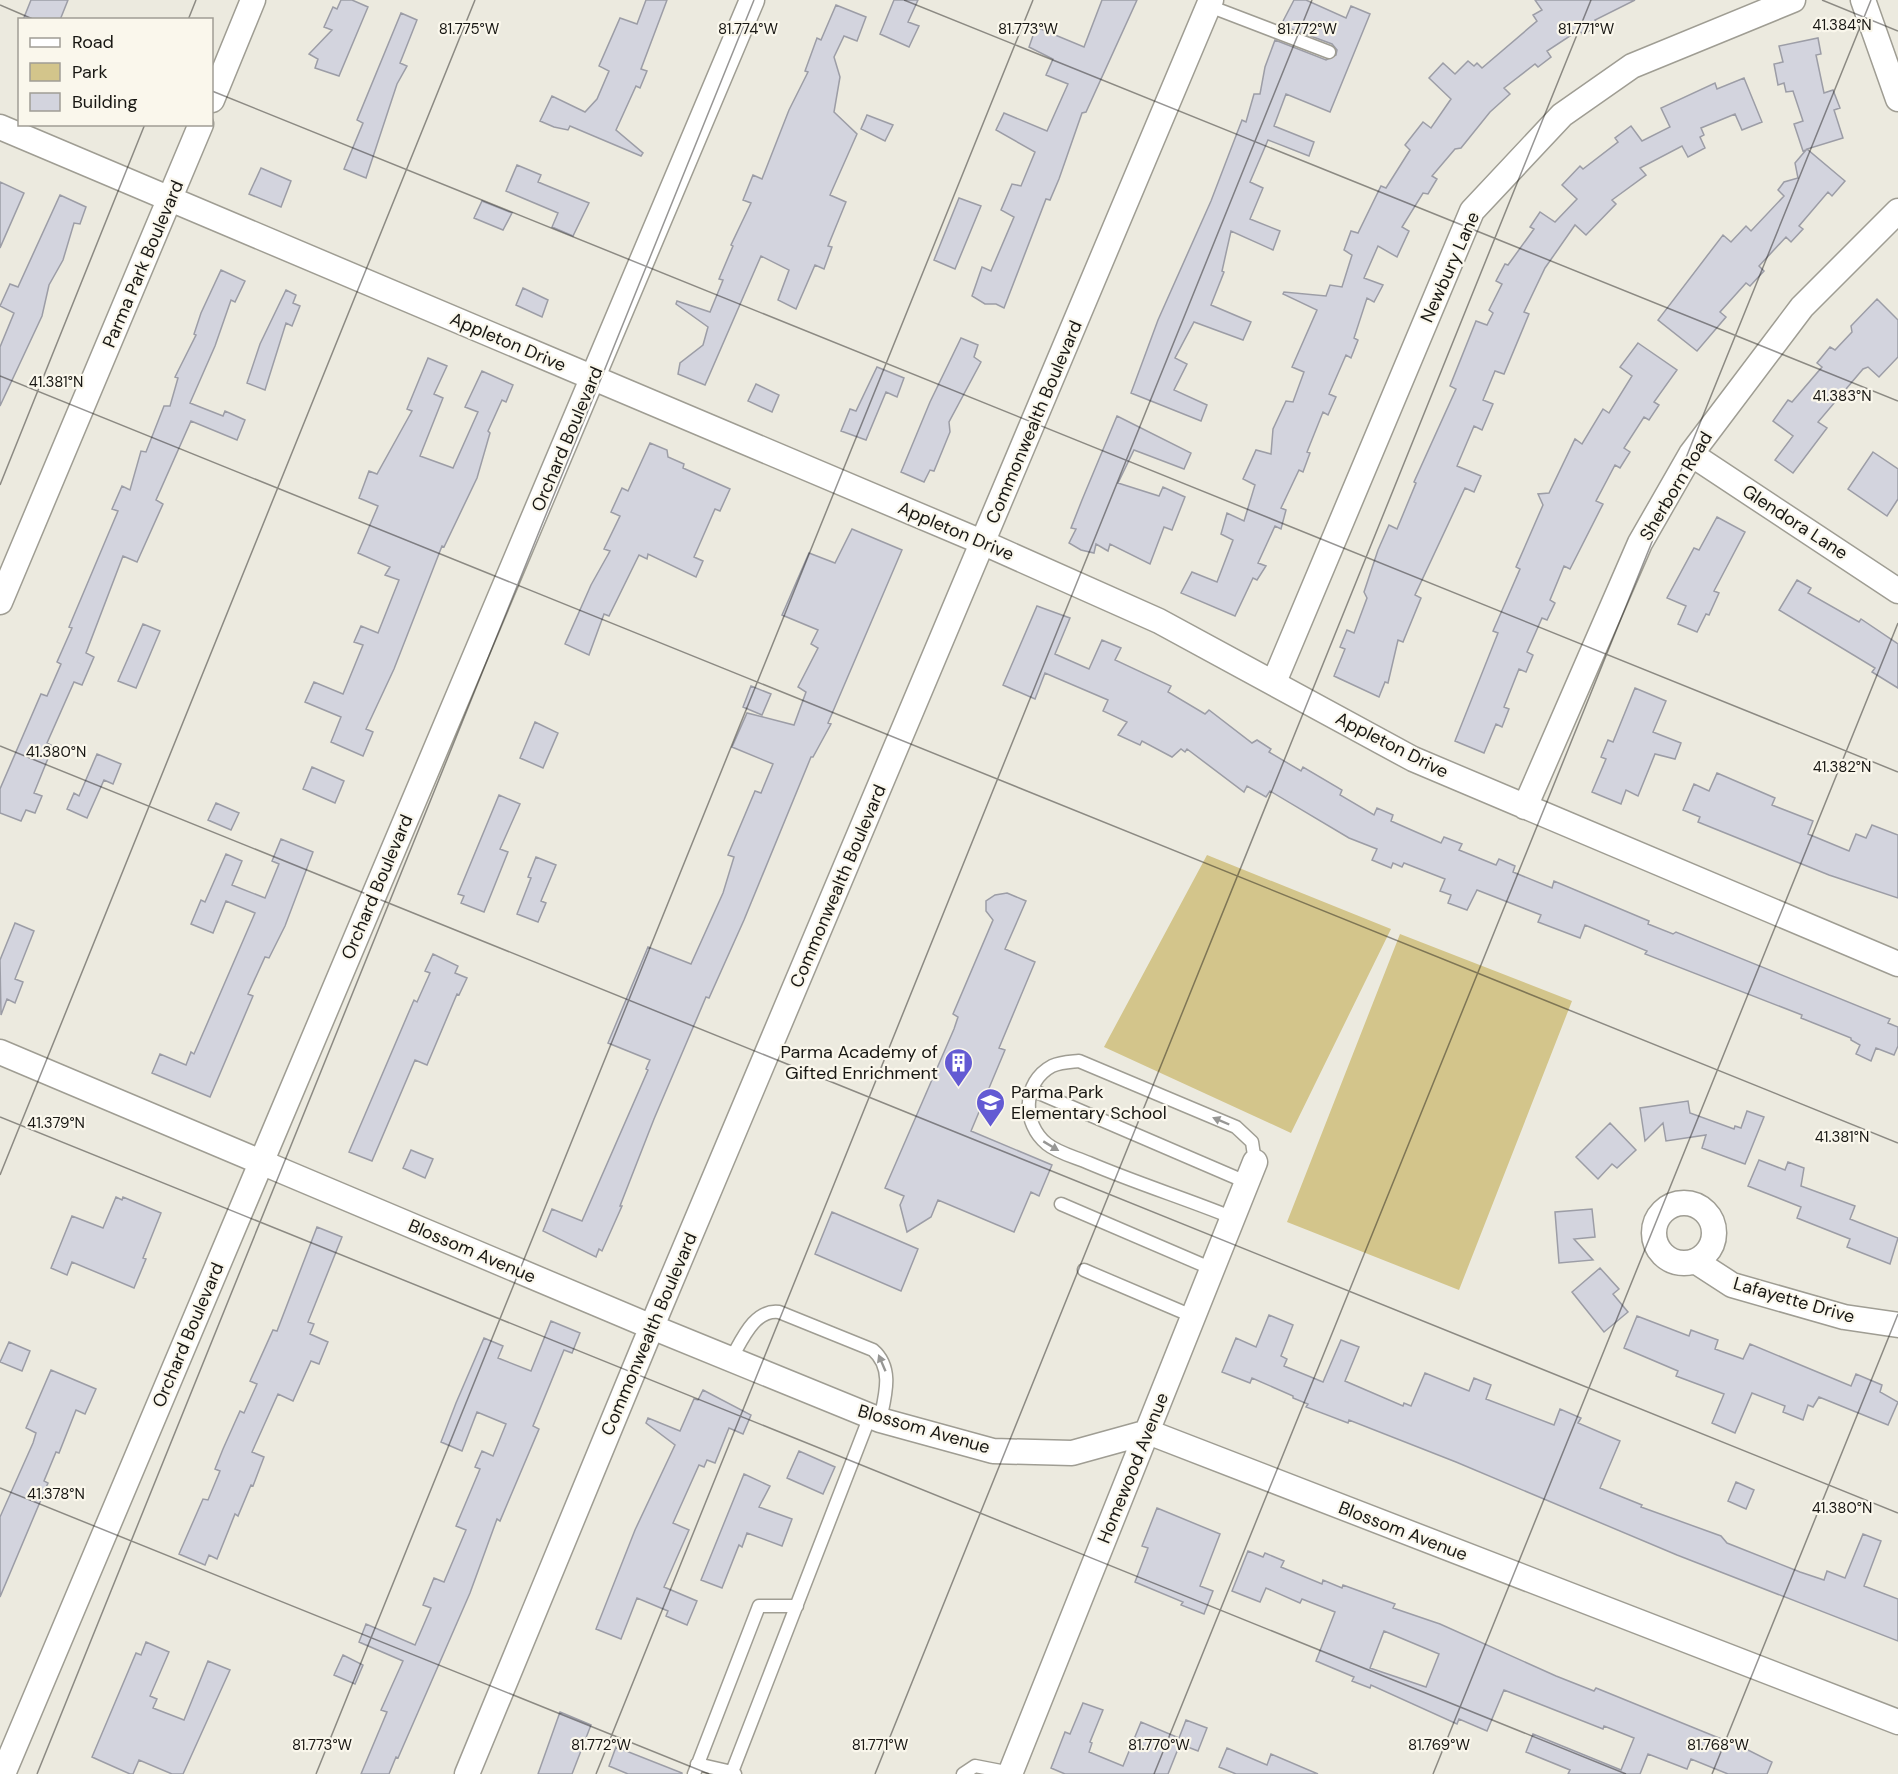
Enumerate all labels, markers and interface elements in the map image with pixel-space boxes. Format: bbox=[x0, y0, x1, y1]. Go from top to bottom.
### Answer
text: 41.384°N bbox=[1812, 15, 1872, 35]
legend bbox=[18, 18, 213, 126]
text: 81.775°W bbox=[439, 19, 500, 39]
text: 81.774°W bbox=[718, 19, 778, 39]
text: 81.773°W bbox=[998, 19, 1059, 39]
text: 81.772°W bbox=[1277, 19, 1337, 39]
text: 81.771°W bbox=[1558, 19, 1615, 39]
text: Road bbox=[72, 30, 114, 54]
text: Park bbox=[72, 60, 108, 84]
text: Building bbox=[72, 90, 137, 114]
street label: Parma Park Boulevard bbox=[97, 177, 189, 351]
street label: Newbury Lane bbox=[1415, 208, 1485, 326]
street label: Appleton Drive bbox=[446, 307, 570, 377]
street label: Commonwealth Boulevard bbox=[980, 317, 1088, 527]
street label: Orchard Boulevard bbox=[526, 363, 608, 515]
text: 41.381°N bbox=[29, 372, 83, 392]
text: 41.383°N bbox=[1812, 386, 1872, 406]
street label: Sherborn Road bbox=[1634, 427, 1718, 545]
street label: Glendora Lane bbox=[1738, 479, 1852, 565]
street label: Appleton Drive bbox=[894, 496, 1018, 566]
street label: Appleton Drive bbox=[1331, 706, 1453, 784]
text: 41.380°N bbox=[26, 742, 86, 762]
text: 41.382°N bbox=[1813, 757, 1871, 777]
street label: Commonwealth Boulevard bbox=[784, 781, 892, 991]
street label: Orchard Boulevard bbox=[336, 811, 418, 963]
place label: Parma Academy of Gifted Enrichment bbox=[780, 1040, 938, 1085]
building icon: Parma Academy of Gifted Enrichment bbox=[943, 1046, 975, 1088]
place label: Parma Park Elementary School bbox=[1011, 1080, 1167, 1125]
school or university icon: Parma Park Elementary School bbox=[974, 1086, 1006, 1128]
text: 41.379°N bbox=[27, 1113, 85, 1133]
one-way arrow bbox=[1211, 1116, 1229, 1126]
text: 41.381°N bbox=[1815, 1127, 1869, 1147]
one-way arrow bbox=[1043, 1140, 1060, 1151]
street label: Blossom Avenue bbox=[405, 1213, 539, 1289]
street label: Commonwealth Boulevard bbox=[595, 1229, 703, 1439]
street label: Orchard Boulevard bbox=[147, 1259, 229, 1411]
street label: Lafayette Drive bbox=[1731, 1271, 1857, 1329]
one-way arrow bbox=[877, 1354, 887, 1372]
street label: Homewood Avenue bbox=[1092, 1389, 1174, 1547]
street label: Blossom Avenue bbox=[855, 1399, 993, 1459]
text: 41.378°N bbox=[27, 1484, 85, 1504]
street label: Blossom Avenue bbox=[1335, 1495, 1471, 1567]
text: 41.380°N bbox=[1812, 1498, 1872, 1518]
text: 81.773°W bbox=[292, 1735, 353, 1755]
text: 81.772°W bbox=[571, 1735, 631, 1755]
text: 81.771°W bbox=[852, 1735, 909, 1755]
text: 81.770°W bbox=[1128, 1735, 1190, 1755]
text: 81.769°W bbox=[1408, 1735, 1470, 1755]
text: 81.768°W bbox=[1687, 1735, 1749, 1755]

